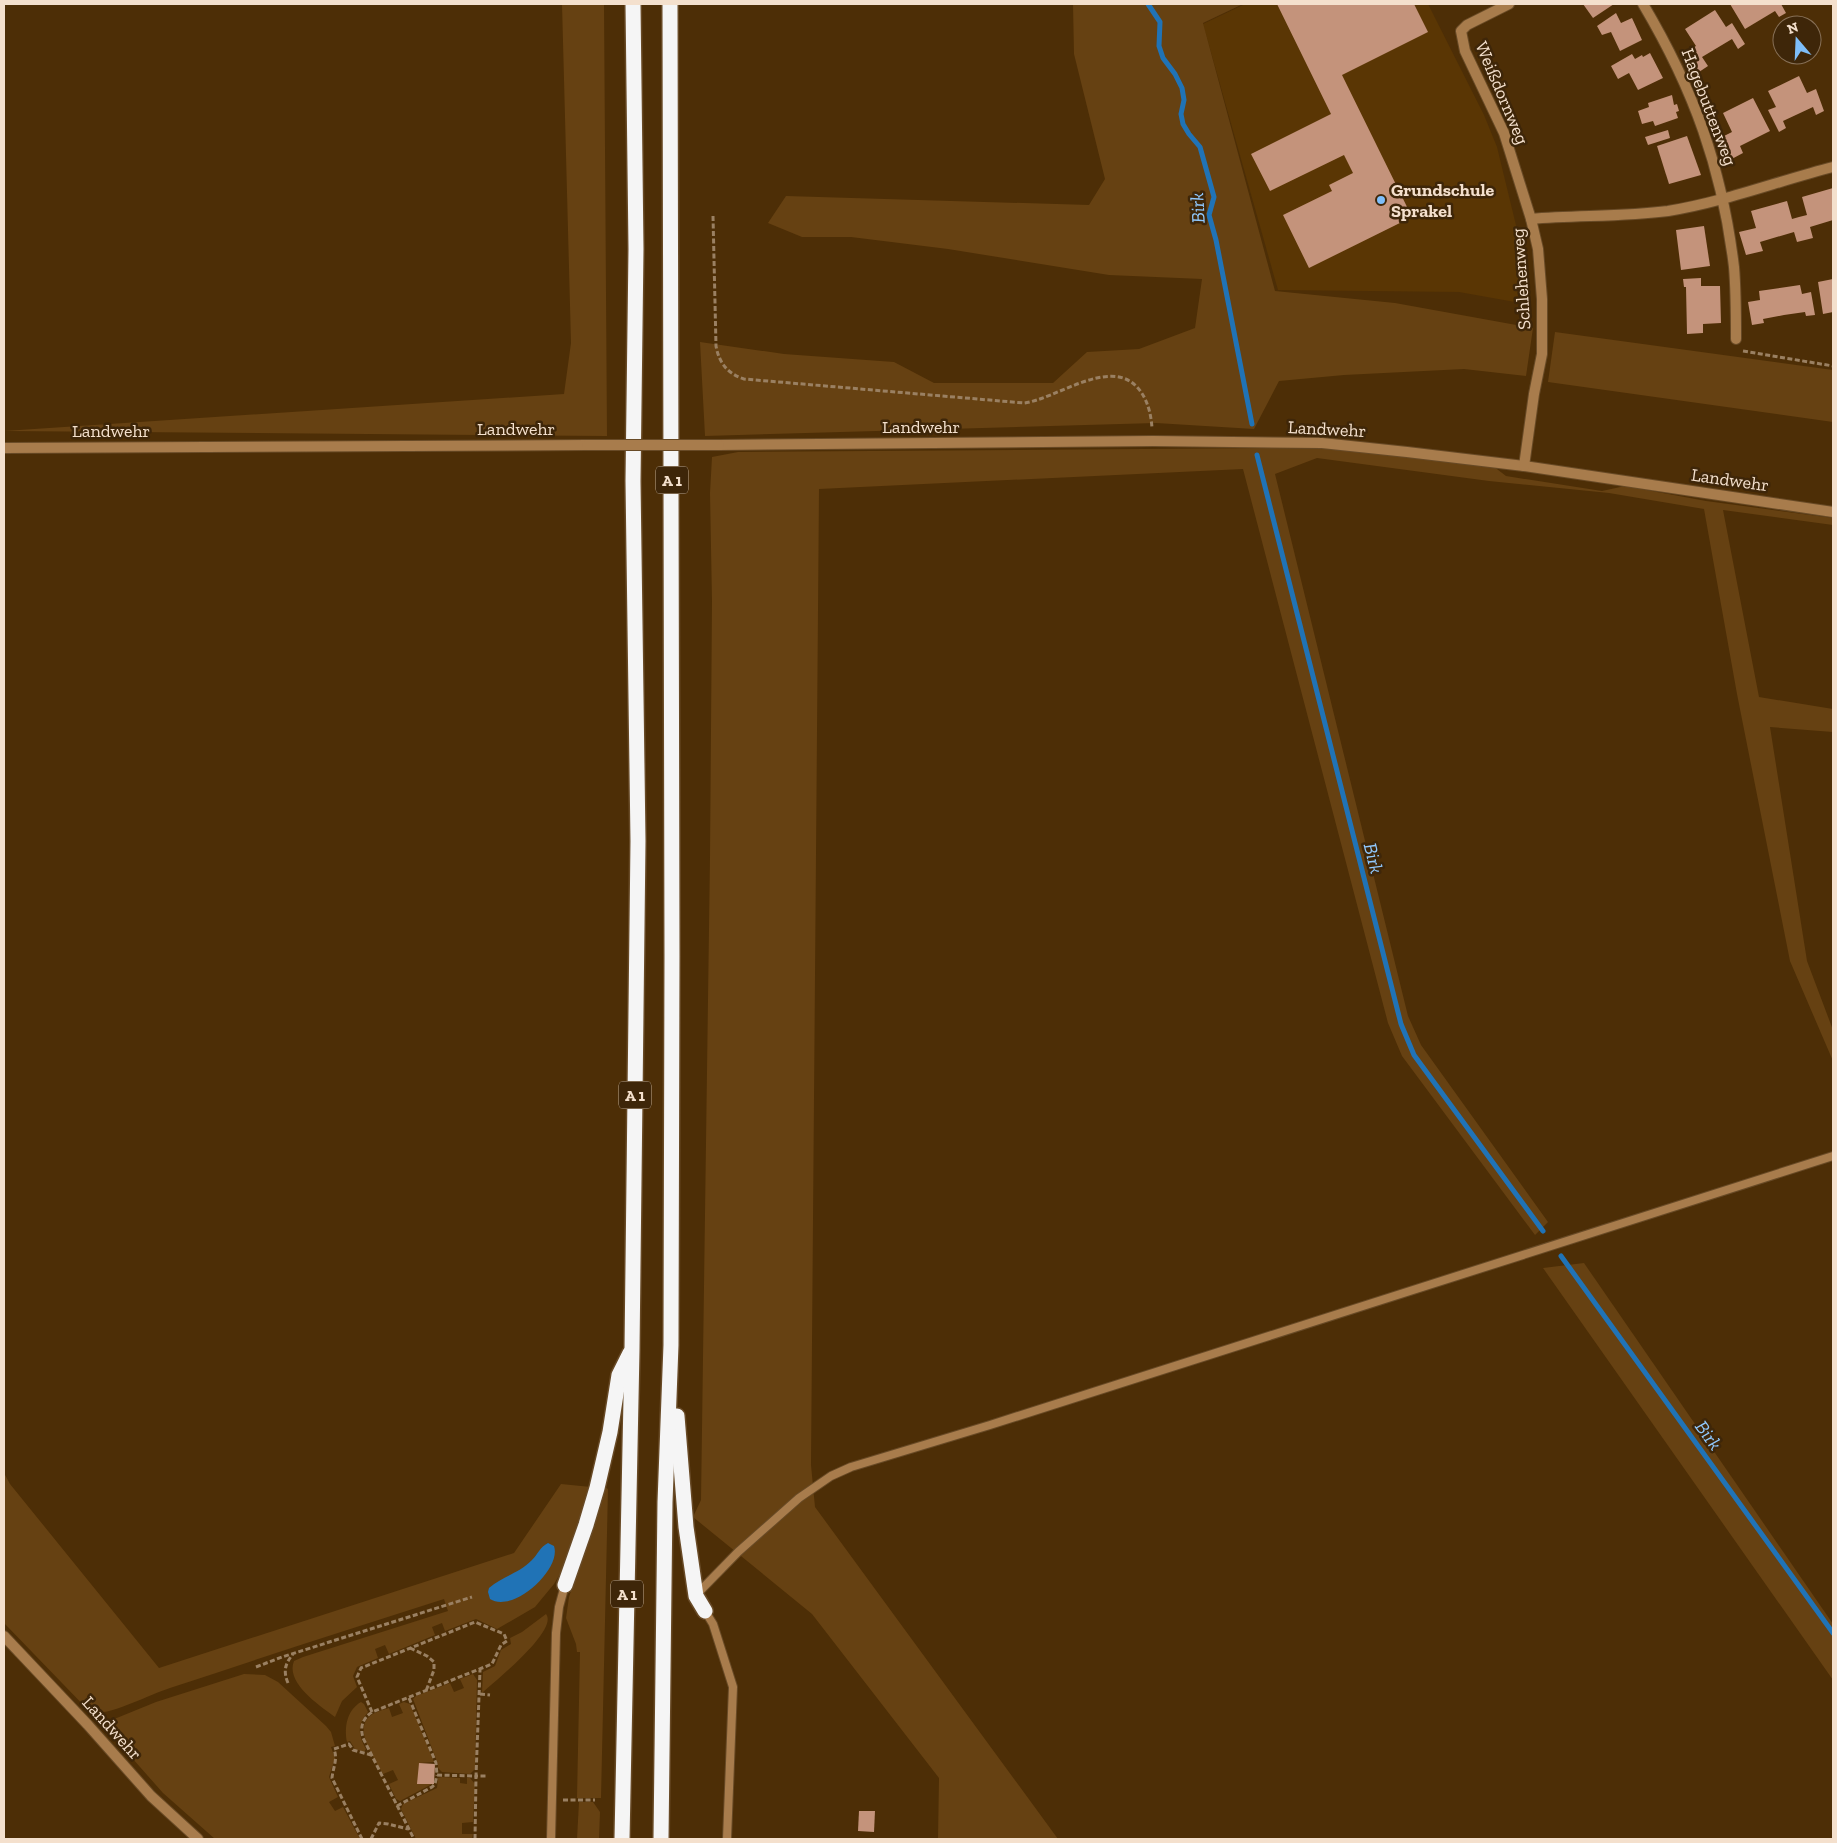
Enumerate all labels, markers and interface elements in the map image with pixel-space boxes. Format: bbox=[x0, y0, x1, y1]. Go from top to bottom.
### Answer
north arrow bbox=[1772, 15, 1822, 65]
text: N bbox=[1785, 18, 1801, 38]
street label: Weißdornweg bbox=[1470, 38, 1534, 148]
street label: Hagebuttenweg bbox=[1677, 45, 1742, 169]
place label: Grundschule Sprakel bbox=[1391, 179, 1495, 222]
water label: Birk bbox=[1185, 192, 1210, 224]
marker: Grundschule Sprakel bbox=[1375, 194, 1387, 206]
street label: Schlehenweg bbox=[1506, 227, 1536, 330]
street label: Landwehr bbox=[882, 416, 960, 438]
street label: Landwehr bbox=[1287, 416, 1367, 442]
street label: Landwehr bbox=[477, 418, 555, 440]
street label: Landwehr bbox=[72, 420, 150, 442]
street label: Landwehr bbox=[1690, 464, 1770, 496]
road number: A 1 bbox=[656, 466, 688, 494]
water label: Birk bbox=[1359, 840, 1388, 876]
road number: A 1 bbox=[619, 1082, 651, 1108]
water label: Birk bbox=[1690, 1416, 1727, 1455]
road number: A 1 bbox=[611, 1580, 643, 1608]
street label: Landwehr bbox=[78, 1692, 146, 1764]

